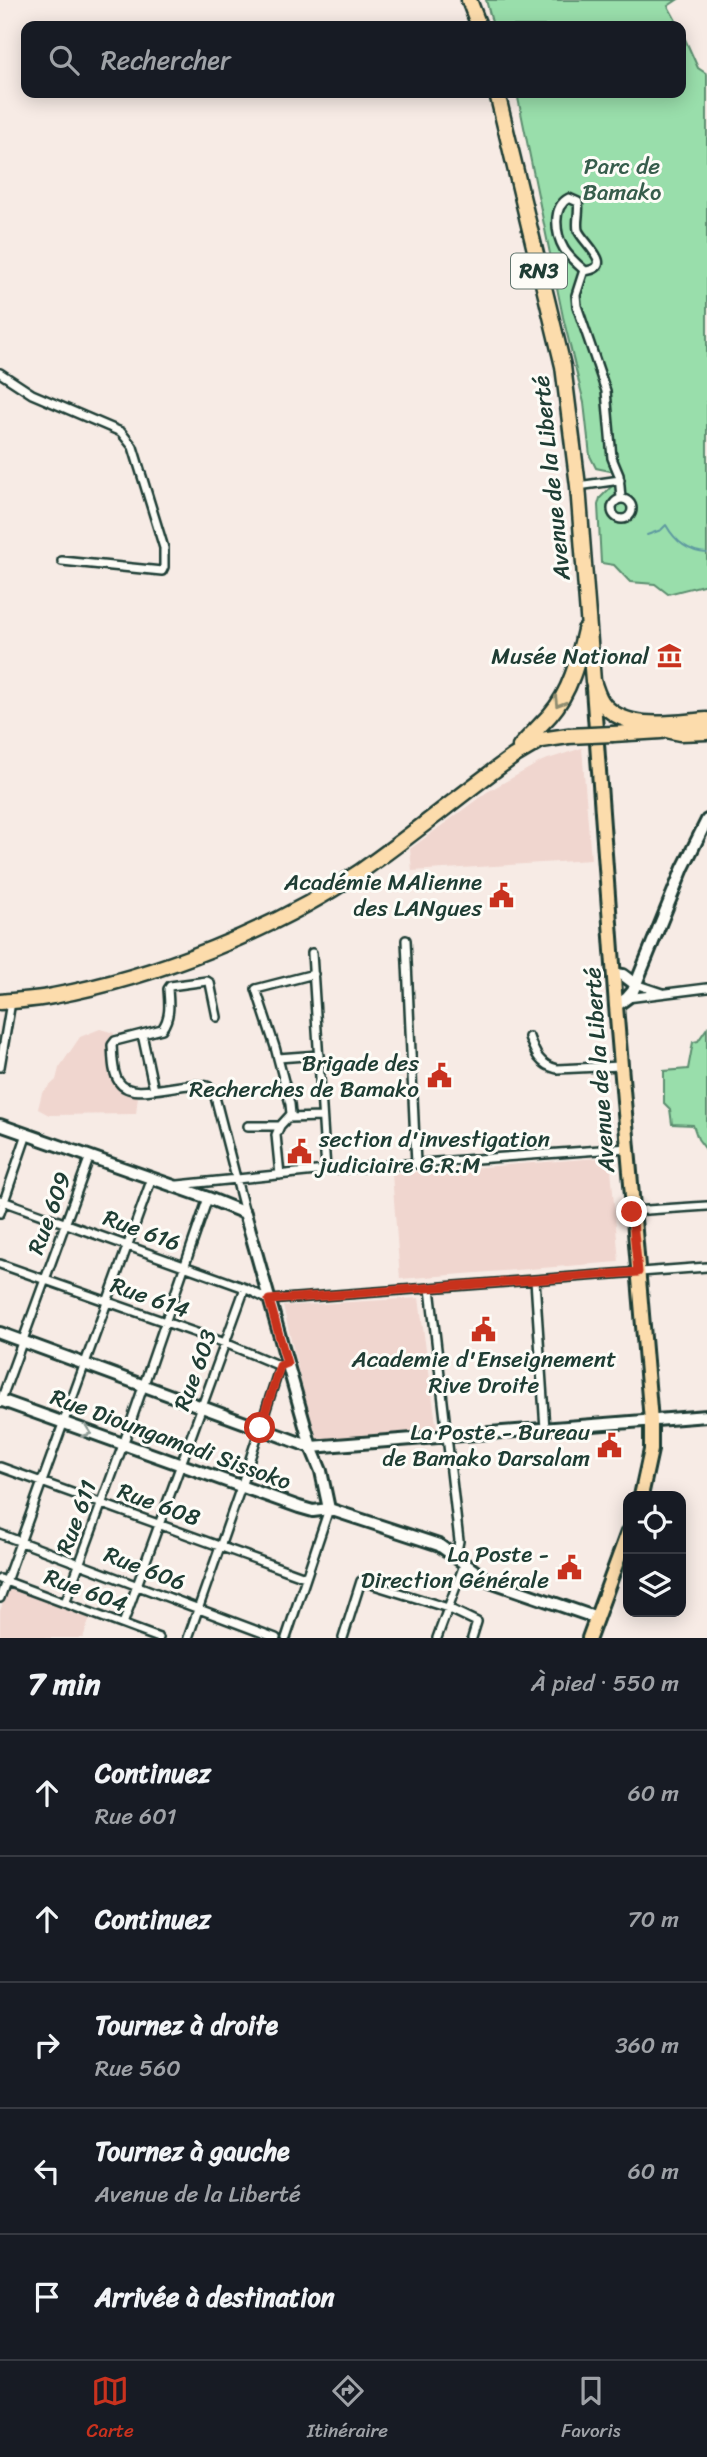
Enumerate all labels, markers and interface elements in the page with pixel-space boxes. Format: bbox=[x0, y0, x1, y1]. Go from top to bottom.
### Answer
search box bbox=[21, 21, 686, 98]
text: Rechercher bbox=[101, 37, 231, 83]
icon: search bbox=[45, 41, 83, 79]
park label: Parc de Bamako bbox=[583, 146, 661, 213]
road number: RN3 bbox=[511, 254, 567, 288]
street label: Avenue de la Liberté bbox=[520, 373, 583, 583]
place label: Musée National bbox=[491, 636, 649, 677]
museum icon: Musée National bbox=[655, 642, 683, 670]
one-way arrow bbox=[554, 694, 567, 707]
place label: Académie MAlienne des LANgues bbox=[283, 862, 482, 929]
public building icon: Académie MAlienne des LANgues bbox=[488, 881, 516, 909]
street label: Avenue de la Liberté bbox=[572, 966, 627, 1175]
place label: Brigade des Recherches de Bamako bbox=[189, 1043, 419, 1110]
public building icon: Brigade des Recherches de Bamako bbox=[425, 1062, 453, 1090]
place label: section d'investigation judiciaire G.R.M bbox=[314, 1119, 551, 1186]
public building icon: section d'investigation judiciaire G.R.M bbox=[285, 1138, 313, 1166]
street label: Rue 609 bbox=[16, 1166, 83, 1261]
route end bbox=[616, 1196, 647, 1227]
street label: Rue 616 bbox=[97, 1198, 186, 1263]
street label: Rue 614 bbox=[105, 1265, 195, 1330]
public building icon: Academie d'Enseignement Rive Droite bbox=[470, 1315, 498, 1343]
street label: Rue 603 bbox=[162, 1323, 229, 1417]
place label: Academie d'Enseignement Rive Droite bbox=[351, 1339, 616, 1406]
street label: Rue Dioungamadi Sissoko bbox=[45, 1377, 297, 1502]
route start bbox=[244, 1412, 275, 1443]
place label: La Poste - Bureau de Bamako Darsalam bbox=[382, 1412, 591, 1479]
one-way arrow bbox=[81, 1423, 93, 1437]
public building icon: La Poste - Bureau de Bamako Darsalam bbox=[596, 1431, 624, 1459]
street label: Rue 608 bbox=[112, 1471, 206, 1538]
street label: Rue 611 bbox=[44, 1474, 109, 1560]
map controls bbox=[623, 1491, 686, 1617]
button: locate bbox=[623, 1491, 686, 1554]
street label: Rue 606 bbox=[98, 1534, 192, 1603]
place label: La Poste - Direction Générale bbox=[361, 1534, 549, 1601]
public building icon: La Poste - Direction Générale bbox=[555, 1553, 583, 1581]
button: layers bbox=[623, 1554, 686, 1617]
street label: Rue 604 bbox=[38, 1556, 133, 1624]
text: 7 min bbox=[28, 1657, 100, 1711]
text: À pied · 550 m bbox=[531, 1663, 679, 1704]
text: Continuez bbox=[95, 1750, 211, 1796]
text: 60 m bbox=[628, 1773, 679, 1814]
icon: ahead bbox=[28, 1774, 66, 1812]
text: Rue 601 bbox=[95, 1796, 177, 1837]
text: Continuez bbox=[95, 1896, 211, 1942]
text: 70 m bbox=[628, 1899, 679, 1940]
icon: ahead bbox=[28, 1900, 66, 1938]
text: Tournez à droite bbox=[95, 2002, 278, 2048]
text: 360 m bbox=[615, 2025, 679, 2066]
icon: right bbox=[28, 2026, 66, 2064]
text: Rue 560 bbox=[95, 2048, 181, 2089]
text: Tournez à gauche bbox=[95, 2128, 290, 2174]
text: 60 m bbox=[628, 2151, 679, 2192]
icon: left bbox=[28, 2152, 66, 2190]
text: Avenue de la Liberté bbox=[95, 2174, 301, 2215]
text: Arrivée à destination bbox=[95, 2274, 335, 2320]
icon: arrive bbox=[28, 2278, 66, 2316]
tab: Carte bbox=[87, 2372, 134, 2447]
tab: Itinéraire bbox=[307, 2372, 388, 2447]
tab: Favoris bbox=[561, 2372, 620, 2447]

